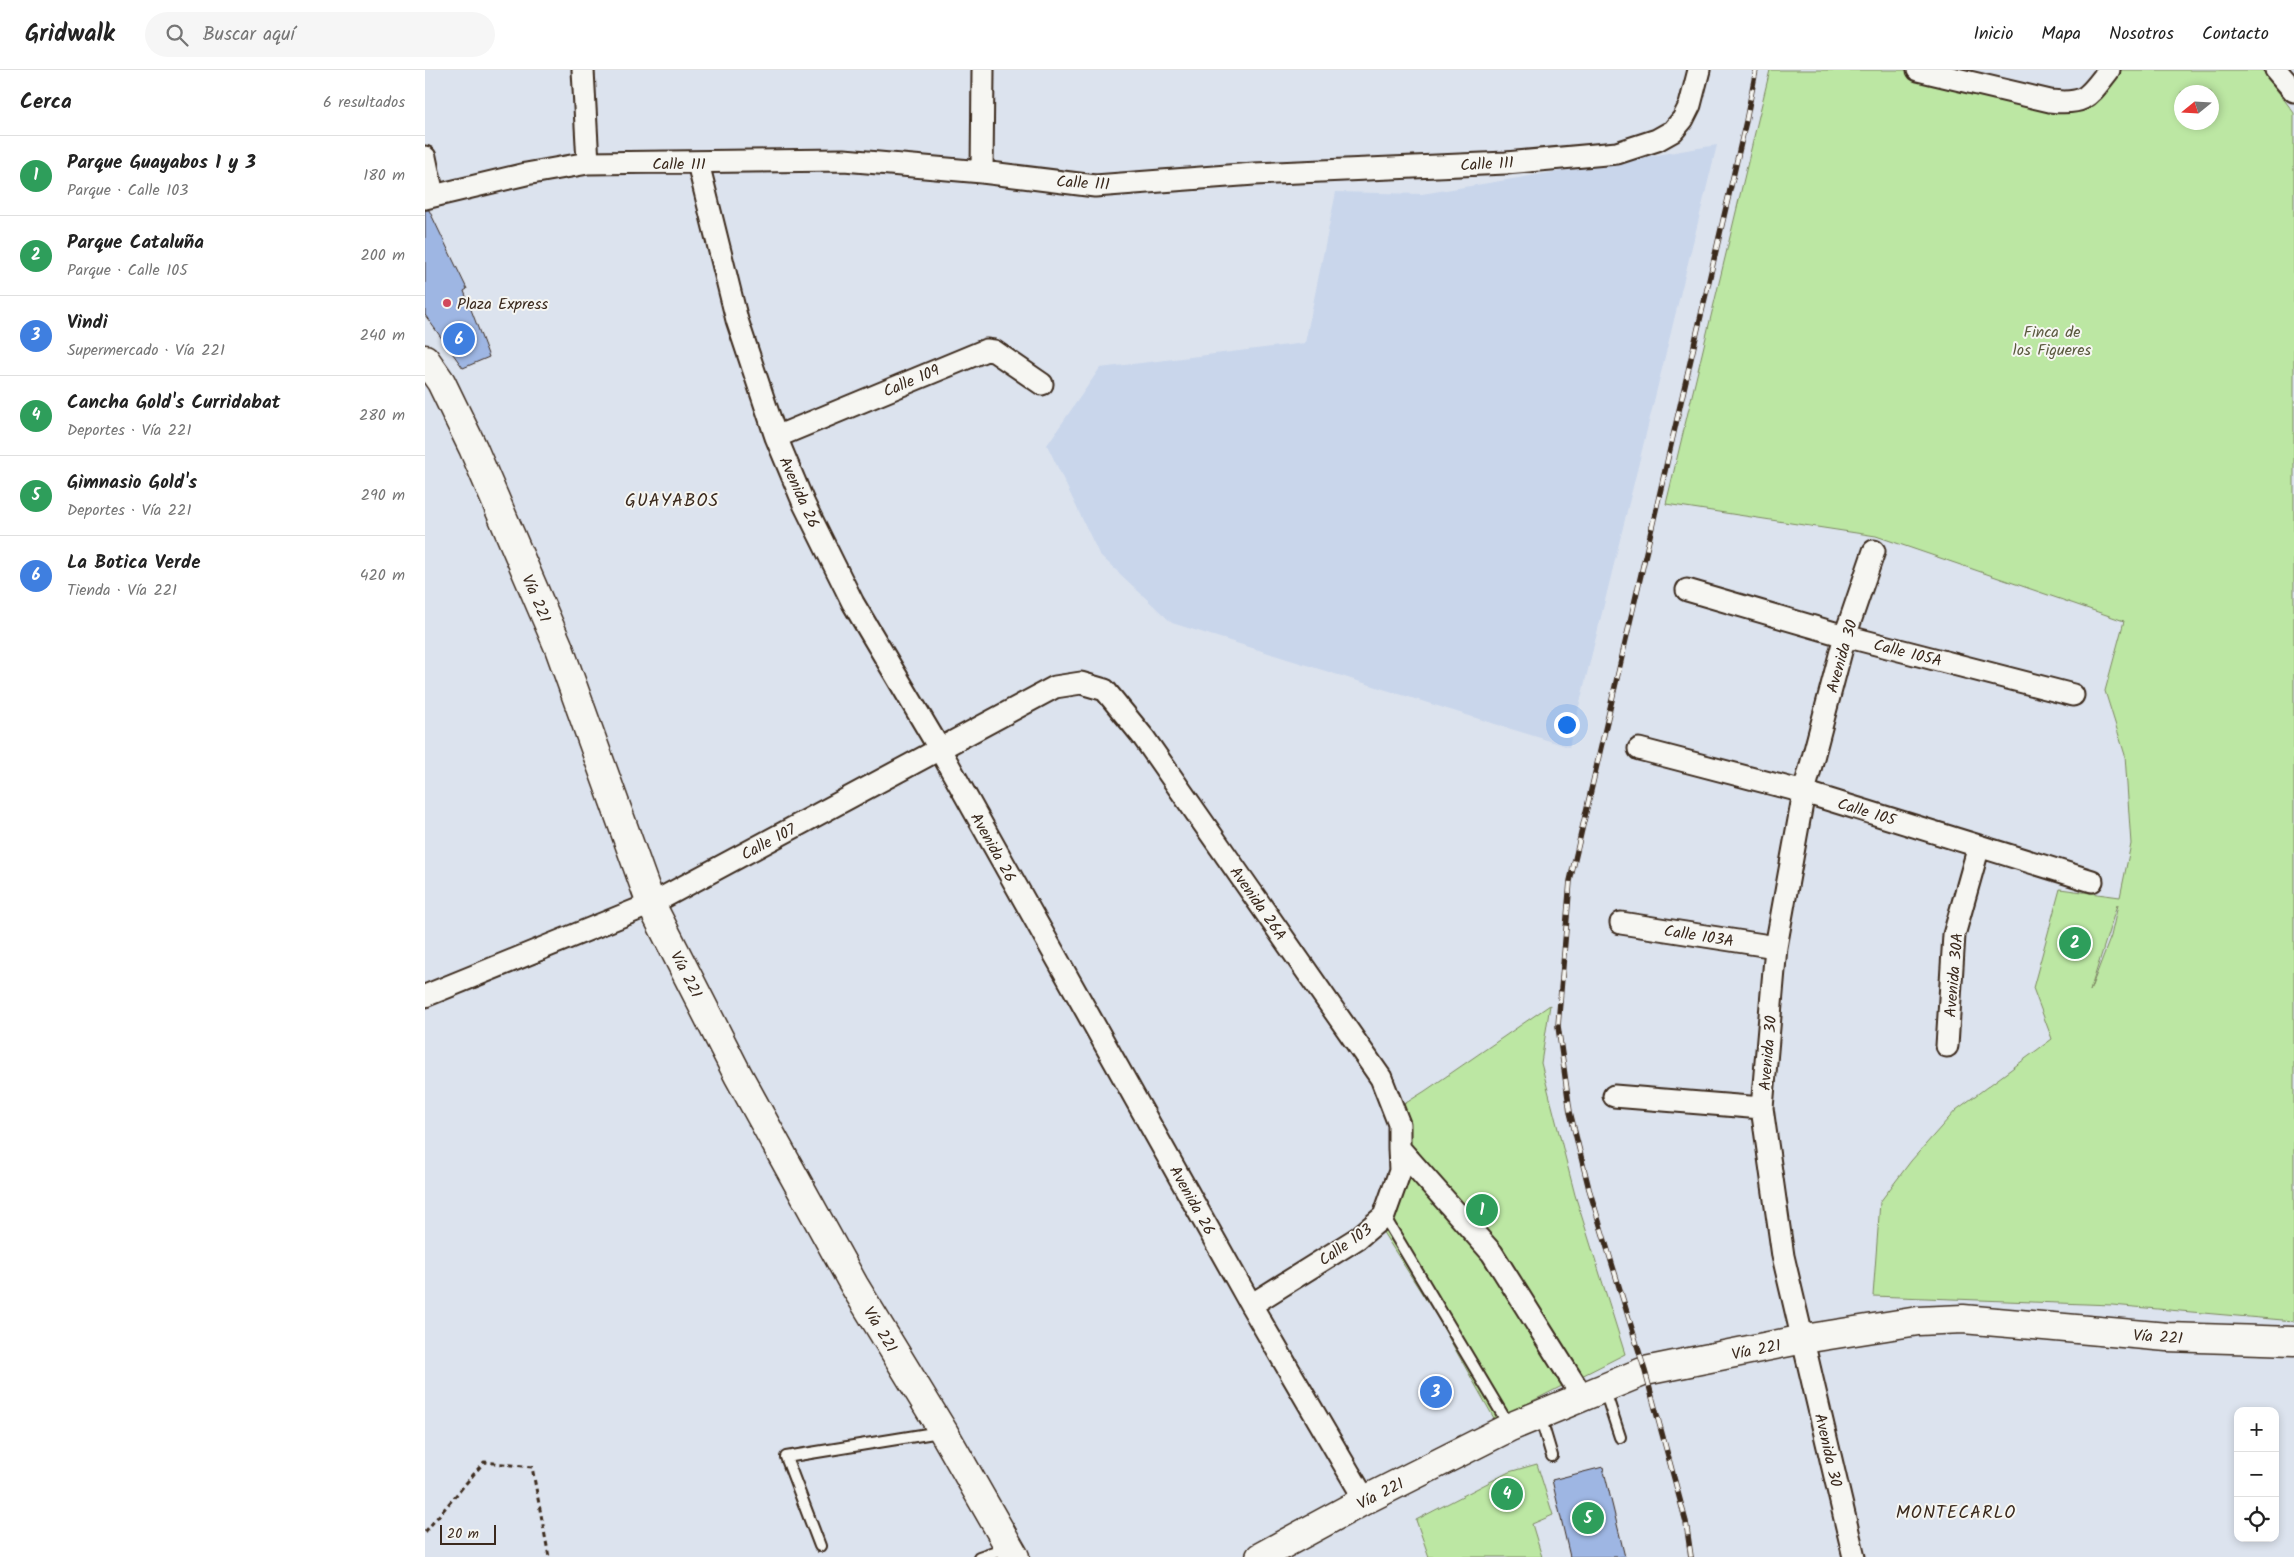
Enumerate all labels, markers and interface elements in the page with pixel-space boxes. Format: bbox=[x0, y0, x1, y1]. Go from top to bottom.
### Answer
search box bbox=[145, 12, 495, 57]
text: Gridwalk bbox=[25, 15, 115, 54]
text: Buscar aquí bbox=[203, 20, 295, 50]
text: Inicio bbox=[1973, 20, 2013, 49]
text: Mapa bbox=[2041, 20, 2081, 49]
text: Nosotros bbox=[2109, 20, 2174, 49]
text: Contacto bbox=[2202, 20, 2269, 49]
icon: search bbox=[163, 21, 191, 49]
north arrow bbox=[2174, 85, 2219, 130]
text: Cerca bbox=[20, 86, 72, 119]
text: 6 resultados bbox=[323, 90, 405, 115]
text: Parque Guayabos 1 y 3 bbox=[67, 148, 256, 178]
street label: Calle 111 bbox=[1460, 151, 1515, 178]
street label: Calle 111 bbox=[652, 152, 706, 177]
text: 1 bbox=[34, 163, 38, 188]
text: 180 m bbox=[363, 163, 405, 188]
street label: Calle 111 bbox=[1055, 170, 1110, 197]
text: Parque · Calle 103 bbox=[67, 178, 188, 203]
text: Parque Cataluña bbox=[67, 228, 204, 258]
text: 2 bbox=[31, 243, 41, 268]
text: 200 m bbox=[361, 243, 405, 268]
text: Parque · Calle 105 bbox=[67, 258, 188, 283]
place label: Plaza Express bbox=[457, 292, 548, 317]
marker: Plaza Express bbox=[441, 297, 453, 309]
text: Vindi bbox=[67, 308, 108, 338]
pin: 6 bbox=[443, 320, 475, 358]
park label: Finca de los Figueres bbox=[2013, 320, 2091, 363]
text: 3 bbox=[32, 323, 40, 348]
text: 240 m bbox=[360, 323, 405, 348]
text: Supermercado · Vía 221 bbox=[67, 338, 225, 363]
street label: Calle 109 bbox=[879, 358, 944, 404]
text: Cancha Gold's Curridabat bbox=[67, 388, 280, 418]
text: 4 bbox=[32, 403, 40, 428]
text: 280 m bbox=[359, 403, 405, 428]
text: Deportes · Vía 221 bbox=[67, 418, 191, 443]
street label: Avenida 26 bbox=[772, 453, 826, 532]
text: Gimnasio Gold's bbox=[67, 468, 197, 498]
text: 5 bbox=[32, 483, 40, 508]
text: 290 m bbox=[361, 483, 405, 508]
district label: GUAYABOS bbox=[625, 487, 719, 516]
text: Deportes · Vía 221 bbox=[67, 498, 191, 523]
text: La Botica Verde bbox=[67, 548, 200, 578]
text: 6 bbox=[32, 563, 40, 588]
text: 420 m bbox=[360, 563, 405, 588]
street label: Vía 221 bbox=[514, 571, 557, 626]
text: Tienda · Vía 221 bbox=[67, 578, 177, 603]
street label: Avenida 30 bbox=[1820, 617, 1865, 696]
street label: Calle 105A bbox=[1871, 633, 1945, 674]
your location bbox=[1554, 712, 1580, 738]
street label: Calle 105 bbox=[1834, 792, 1900, 834]
street label: Avenida 26 bbox=[963, 808, 1022, 887]
street label: Calle 107 bbox=[737, 817, 801, 867]
street label: Avenida 26A bbox=[1223, 862, 1293, 946]
street label: Calle 103A bbox=[1662, 919, 1736, 954]
pin: 2 bbox=[2059, 924, 2091, 962]
street label: Avenida 30A bbox=[1938, 932, 1971, 1018]
street label: Vía 221 bbox=[663, 947, 708, 1003]
street label: Avenida 30 bbox=[1753, 1015, 1784, 1092]
street label: Avenida 26 bbox=[1162, 1161, 1221, 1240]
pin: 1 bbox=[1466, 1191, 1498, 1229]
street label: Calle 103 bbox=[1314, 1218, 1378, 1273]
street label: Vía 221 bbox=[856, 1302, 903, 1358]
street label: Vía 221 bbox=[2132, 1323, 2184, 1352]
street label: Vía 221 bbox=[1729, 1333, 1783, 1367]
pin: 3 bbox=[1420, 1373, 1452, 1411]
map controls bbox=[2234, 1407, 2279, 1542]
button: + bbox=[2234, 1407, 2279, 1452]
street label: Avenida 30 bbox=[1807, 1411, 1848, 1490]
button: − bbox=[2234, 1452, 2279, 1497]
street label: Vía 221 bbox=[1353, 1472, 1409, 1517]
pin: 4 bbox=[1491, 1475, 1523, 1513]
button: locate bbox=[2234, 1497, 2279, 1542]
pin: 5 bbox=[1572, 1499, 1604, 1537]
district label: MONTECARLO bbox=[1896, 1499, 2016, 1528]
scale bar bbox=[440, 1522, 496, 1545]
text: 20 m bbox=[447, 1523, 479, 1545]

